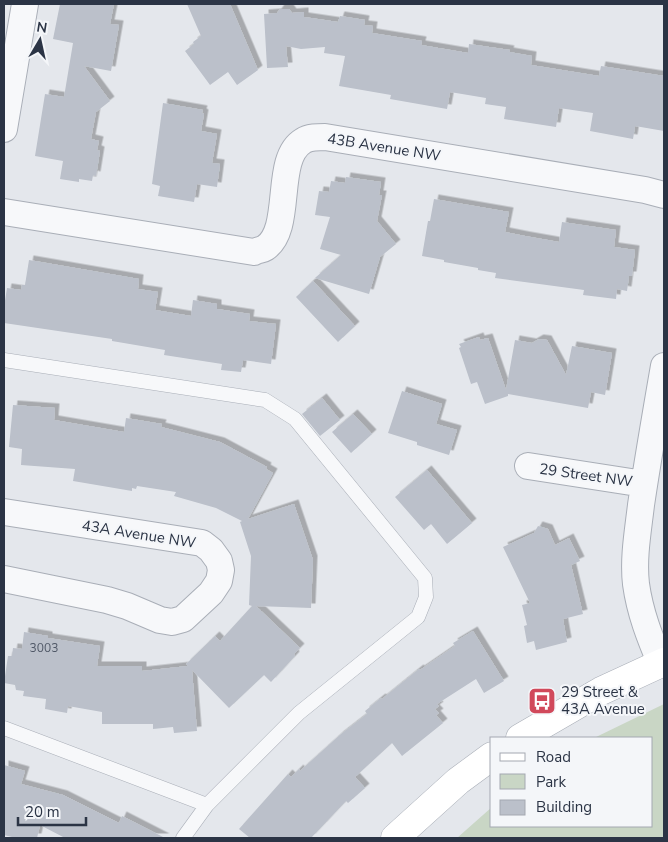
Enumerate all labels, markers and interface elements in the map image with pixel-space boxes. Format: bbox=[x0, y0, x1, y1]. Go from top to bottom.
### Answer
north arrow bbox=[15, 15, 65, 65]
text: N bbox=[35, 17, 49, 38]
street label: 43B Avenue NW bbox=[326, 128, 443, 166]
street label: 29 Street NW bbox=[538, 459, 635, 492]
street label: 43A Avenue NW bbox=[80, 515, 198, 553]
house number: 3003 bbox=[30, 640, 58, 656]
place label: 29 Street & 43A Avenue bbox=[561, 682, 645, 719]
bus stop icon: 29 Street & 43A Avenue bbox=[527, 686, 557, 716]
legend bbox=[490, 737, 653, 827]
text: Road bbox=[536, 747, 571, 767]
text: Park bbox=[536, 772, 566, 792]
scale bar bbox=[18, 794, 85, 826]
text: Building bbox=[536, 797, 592, 817]
text: 20 m bbox=[25, 802, 60, 822]

